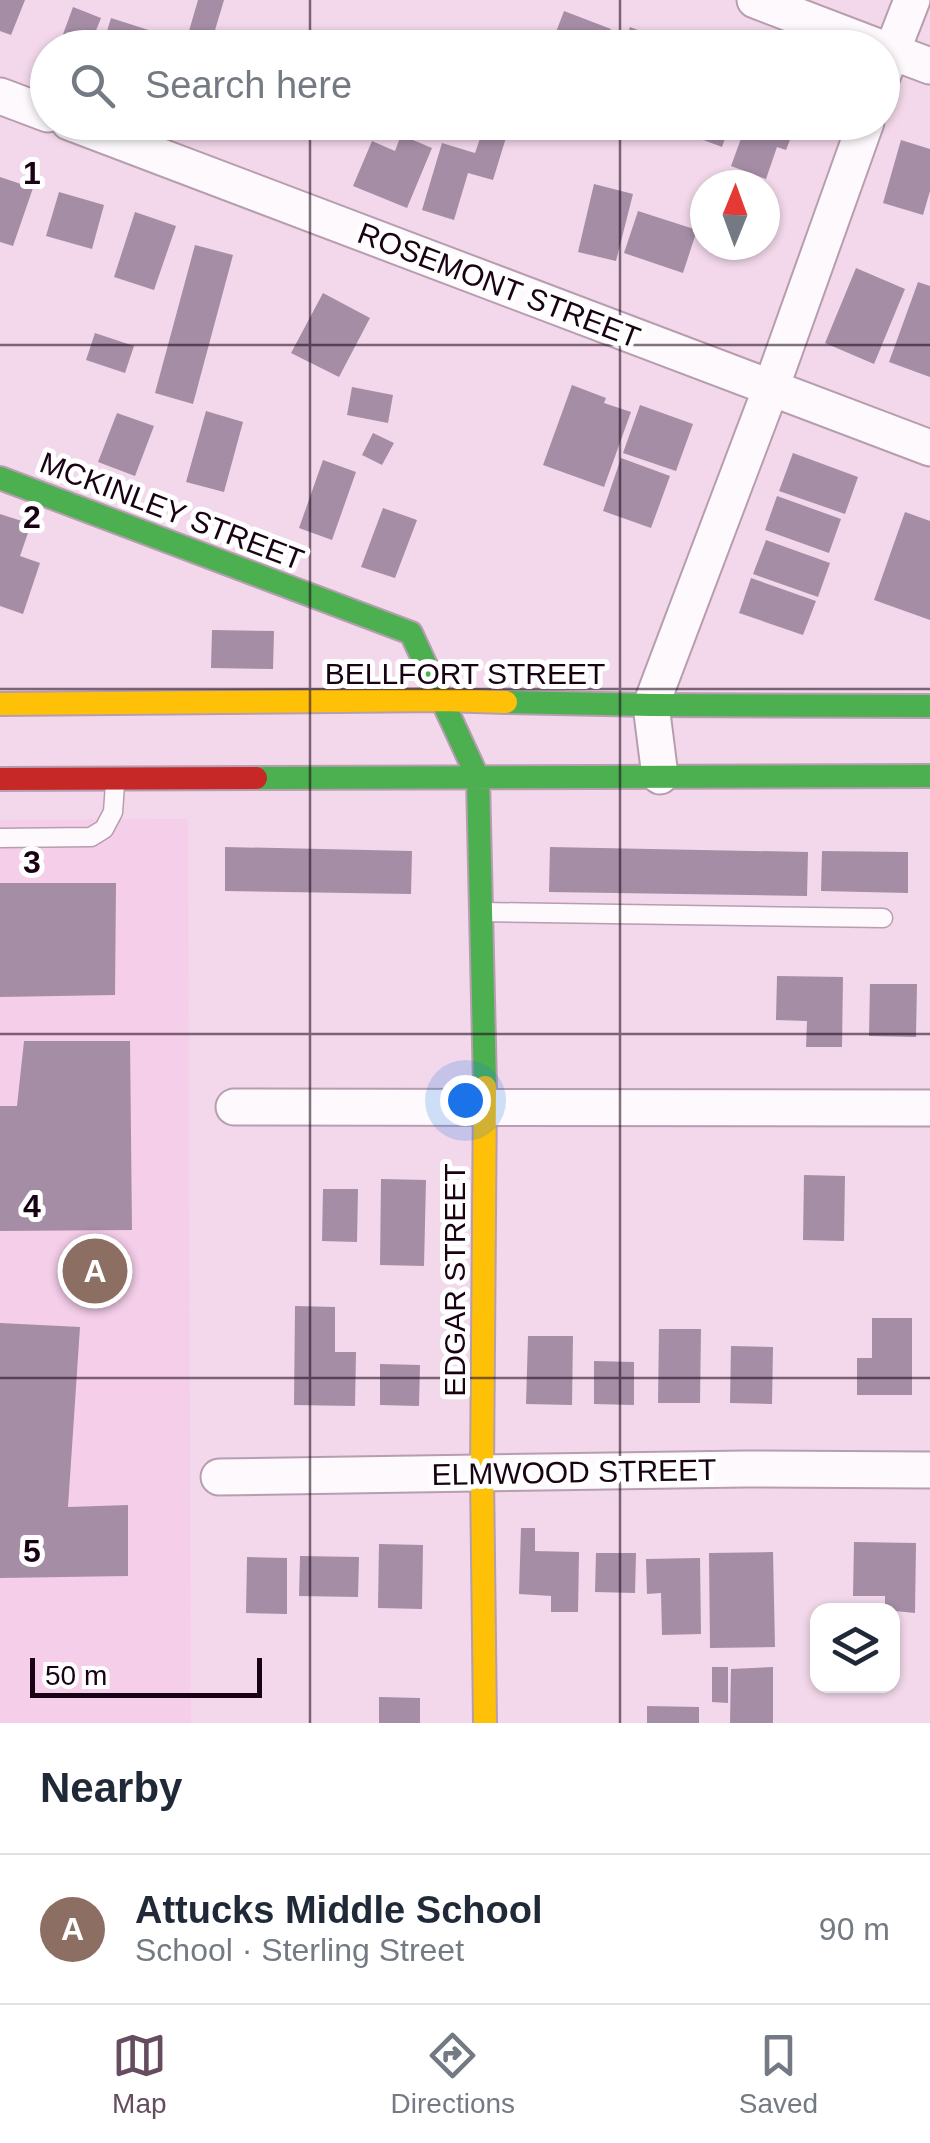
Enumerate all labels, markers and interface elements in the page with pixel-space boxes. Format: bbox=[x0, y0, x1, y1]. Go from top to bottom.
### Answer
search box bbox=[30, 30, 900, 140]
icon: search bbox=[65, 58, 120, 113]
text: Search here bbox=[145, 64, 352, 106]
text: 1 bbox=[23, 155, 41, 191]
north arrow bbox=[690, 170, 780, 260]
street label: ROSEMONT STREET bbox=[353, 216, 645, 354]
street label: MCKINLEY STREET bbox=[36, 446, 308, 576]
text: 2 bbox=[23, 499, 41, 535]
street label: BELLFORT STREET bbox=[325, 657, 605, 690]
text: 3 bbox=[23, 844, 41, 880]
your location bbox=[440, 1075, 491, 1126]
street label: EDGAR STREET bbox=[438, 1163, 471, 1397]
text: 4 bbox=[23, 1188, 41, 1224]
pin: A bbox=[62, 1234, 128, 1308]
street label: ELMWOOD STREET bbox=[431, 1453, 717, 1491]
text: 5 bbox=[23, 1533, 41, 1569]
map controls bbox=[810, 1603, 900, 1693]
button: layers bbox=[810, 1603, 900, 1693]
scale bar bbox=[30, 1653, 262, 1698]
text: 50 m bbox=[45, 1660, 107, 1691]
text: Nearby bbox=[40, 1764, 182, 1811]
text: Attucks Middle School bbox=[135, 1889, 542, 1931]
text: A bbox=[61, 1911, 84, 1947]
text: 90 m bbox=[819, 1911, 890, 1947]
text: School · Sterling Street bbox=[135, 1932, 464, 1968]
tab: Map bbox=[112, 2028, 167, 2120]
tab: Directions bbox=[391, 2028, 515, 2120]
tab: Saved bbox=[739, 2028, 818, 2120]

